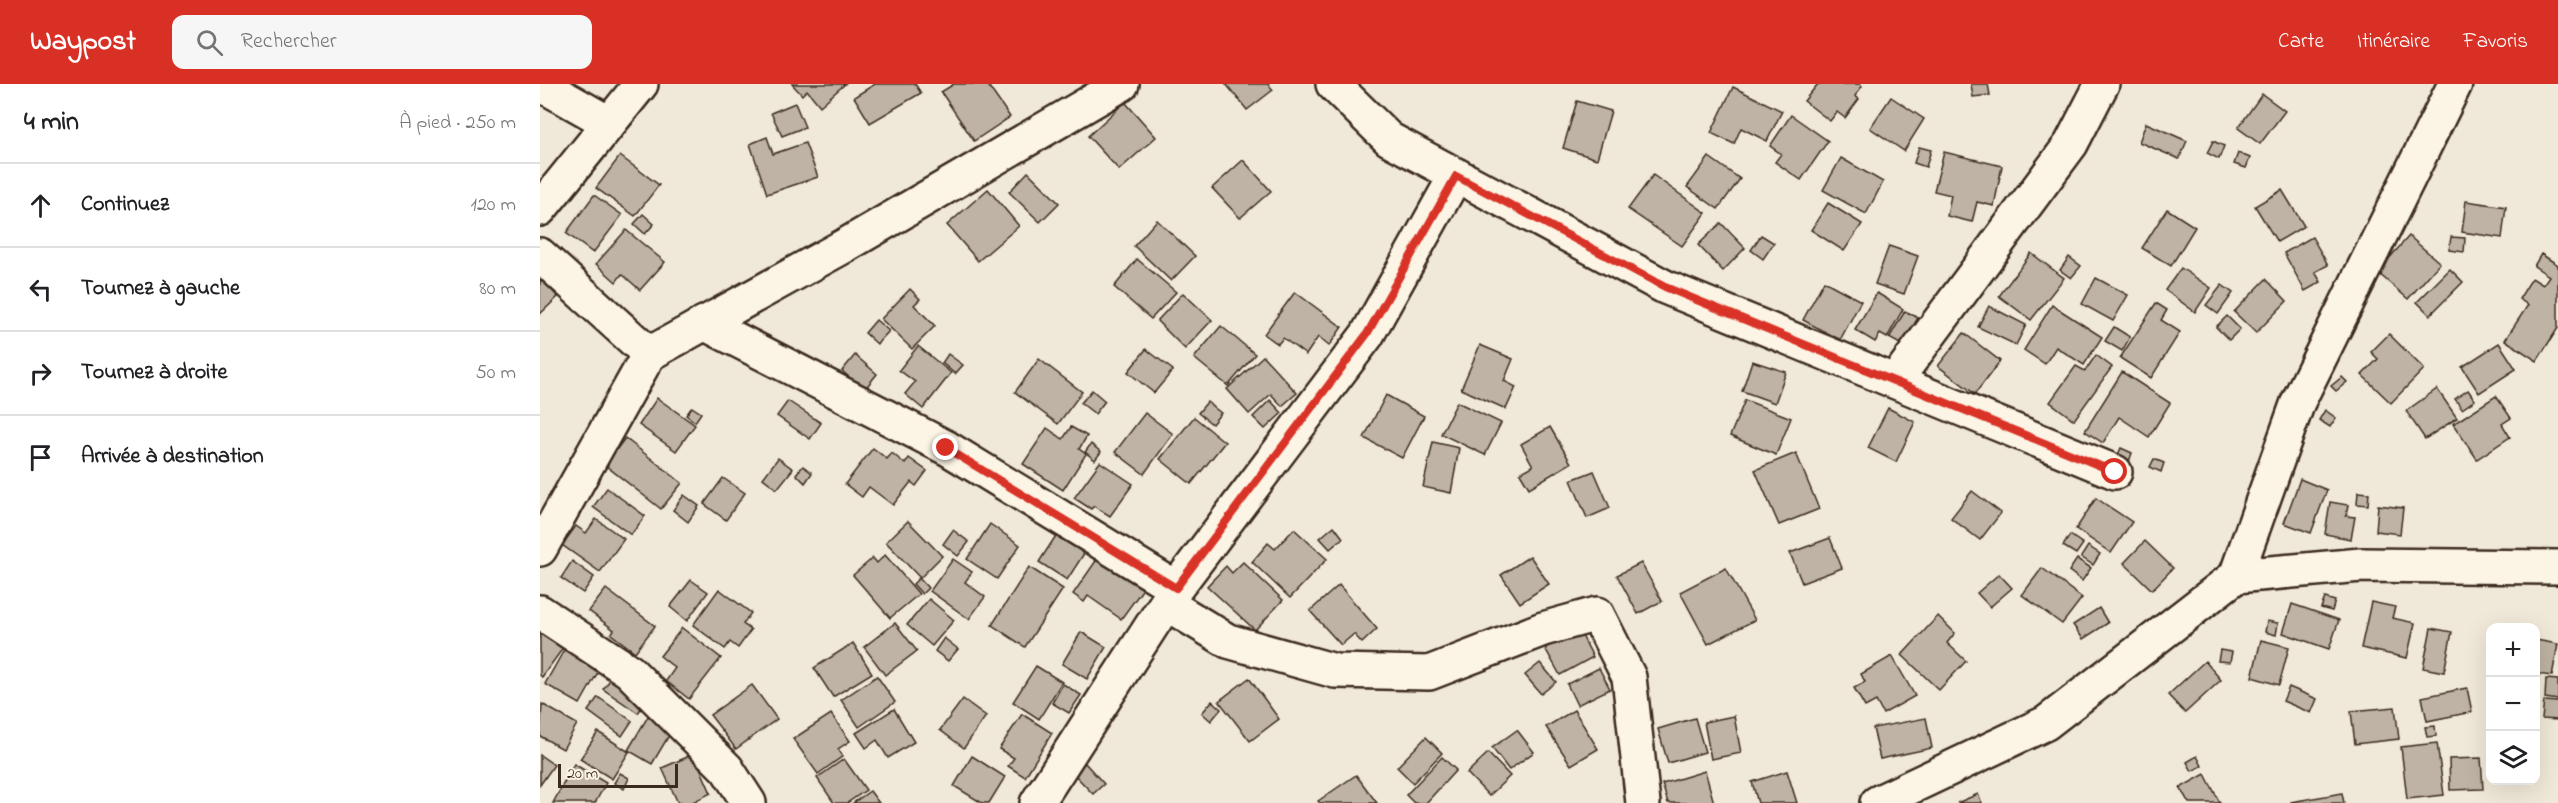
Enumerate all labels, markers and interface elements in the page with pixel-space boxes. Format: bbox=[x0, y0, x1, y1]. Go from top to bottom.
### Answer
search box bbox=[172, 15, 592, 69]
text: Waypost bbox=[30, 22, 136, 63]
icon: search bbox=[193, 26, 226, 59]
text: Rechercher bbox=[241, 26, 337, 58]
text: Carte bbox=[2278, 27, 2324, 57]
text: Itinéraire bbox=[2357, 27, 2430, 57]
text: Favoris bbox=[2463, 27, 2528, 57]
text: 4 min bbox=[24, 104, 79, 142]
text: À pied · 250 m bbox=[399, 109, 516, 138]
icon: ahead bbox=[24, 189, 57, 222]
text: Continuez bbox=[81, 189, 169, 221]
text: 120 m bbox=[471, 191, 516, 220]
icon: left bbox=[24, 273, 57, 306]
text: Tournez à gauche bbox=[81, 273, 240, 305]
text: 80 m bbox=[479, 275, 516, 304]
icon: right bbox=[24, 357, 57, 390]
text: Tournez à droite bbox=[81, 357, 227, 389]
text: 50 m bbox=[475, 359, 516, 388]
route end bbox=[932, 434, 958, 460]
icon: arrive bbox=[24, 441, 57, 474]
text: Arrivée à destination bbox=[81, 441, 264, 473]
route start bbox=[2101, 458, 2127, 484]
map controls bbox=[2486, 623, 2540, 785]
button: + bbox=[2486, 623, 2540, 677]
button: − bbox=[2486, 677, 2540, 731]
button: layers bbox=[2486, 731, 2540, 785]
scale bar bbox=[558, 761, 678, 788]
text: 20 m bbox=[567, 762, 598, 786]

